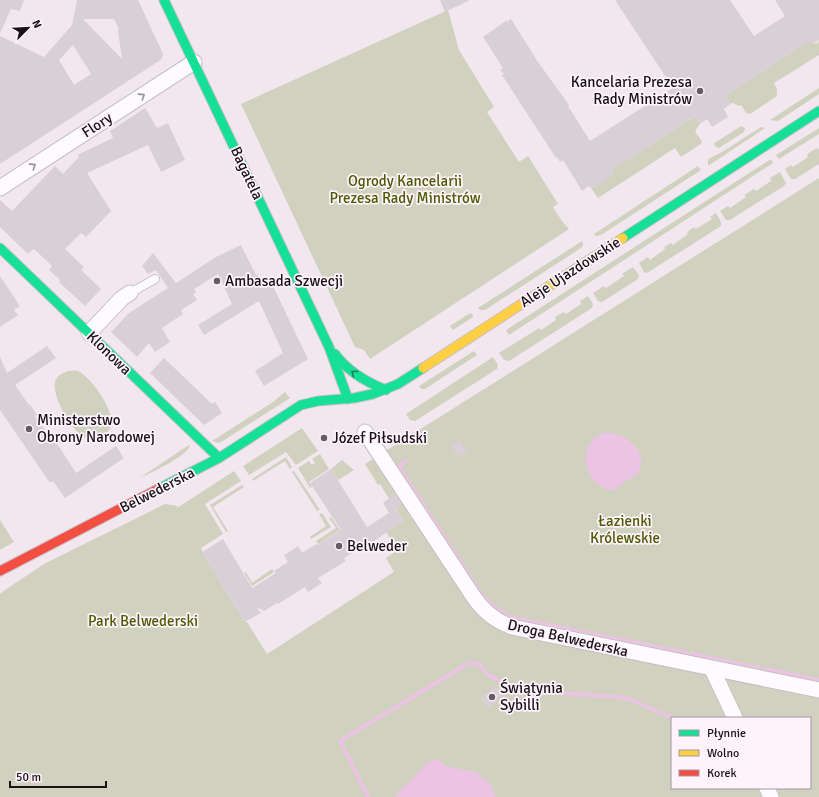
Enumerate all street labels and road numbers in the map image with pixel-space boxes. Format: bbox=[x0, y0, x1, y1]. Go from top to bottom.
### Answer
street label: Flory bbox=[78, 109, 116, 141]
street label: Bagatela bbox=[227, 144, 267, 202]
street label: Aleje Ujazdowskie bbox=[516, 233, 624, 311]
street label: Klonowa bbox=[83, 327, 135, 379]
street label: Belwederska bbox=[117, 463, 197, 517]
street label: Droga Belwederska bbox=[506, 615, 630, 661]

